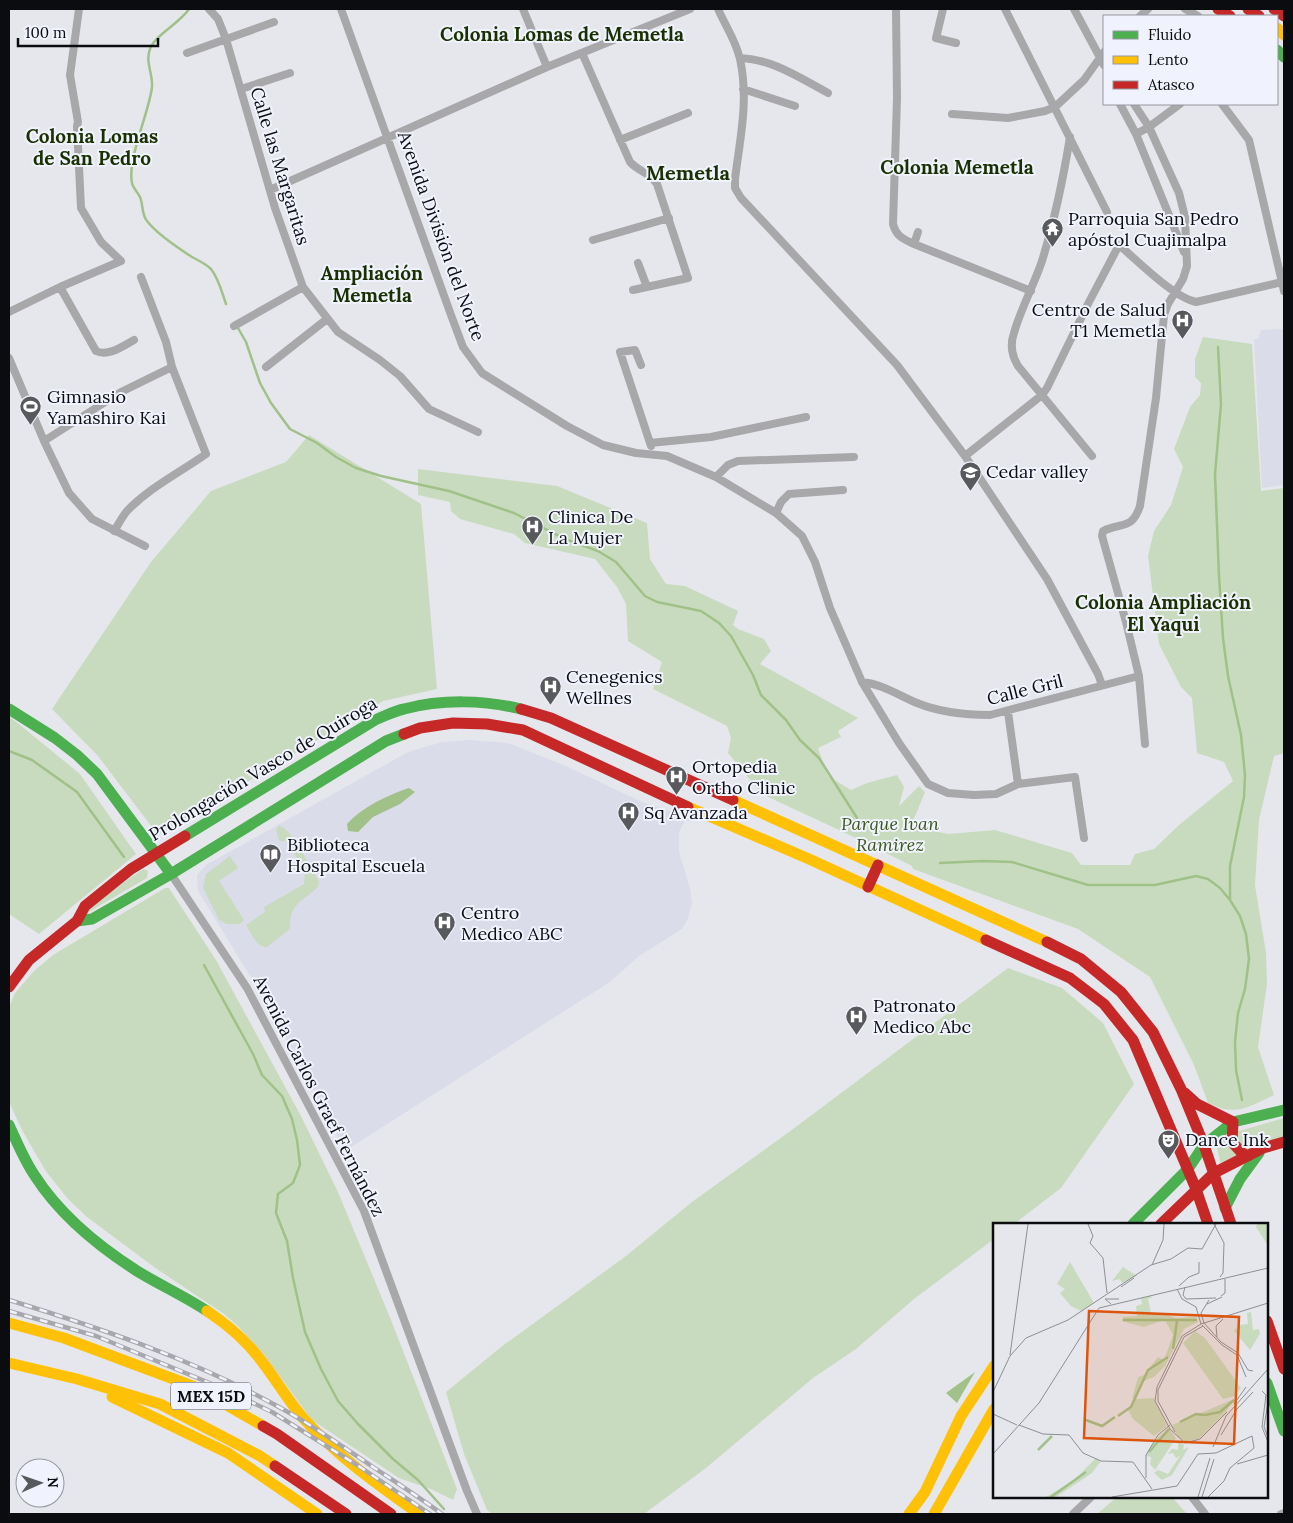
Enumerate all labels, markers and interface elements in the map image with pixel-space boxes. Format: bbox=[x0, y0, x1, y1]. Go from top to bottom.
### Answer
scale bar bbox=[18, 15, 158, 47]
legend bbox=[1103, 15, 1278, 105]
district label: Colonia Lomas de Memetla bbox=[440, 22, 684, 46]
text: 100 m bbox=[25, 23, 66, 42]
text: Fluido bbox=[1148, 25, 1191, 44]
text: Lento bbox=[1148, 50, 1189, 69]
text: Atasco bbox=[1147, 75, 1195, 94]
street label: Calle las Margaritas bbox=[246, 84, 315, 248]
district label: Colonia Lomas de San Pedro bbox=[26, 124, 158, 170]
street label: Avenida División del Norte bbox=[392, 127, 490, 344]
district label: Colonia Memetla bbox=[880, 155, 1034, 179]
district label: Memetla bbox=[646, 160, 730, 185]
place label: Parroquia San Pedro apóstol Cuajimalpa bbox=[1068, 207, 1239, 251]
temple icon: Parroquia San Pedro apóstol Cuajimalpa bbox=[1040, 217, 1064, 248]
district label: Ampliación Memetla bbox=[321, 261, 423, 307]
place label: Centro de Salud T1 Memetla bbox=[1032, 298, 1166, 342]
hospital icon: Centro de Salud T1 Memetla bbox=[1170, 308, 1194, 339]
place label: Gimnasio Yamashiro Kai bbox=[46, 385, 166, 429]
sports icon: Gimnasio Yamashiro Kai bbox=[19, 395, 43, 426]
school or university icon: Cedar valley bbox=[958, 460, 982, 491]
place label: Cedar valley bbox=[986, 460, 1088, 483]
place label: Clinica De La Mujer bbox=[548, 505, 633, 549]
hospital icon: Clinica De La Mujer bbox=[520, 515, 544, 546]
district label: Colonia Ampliación El Yaqui bbox=[1075, 590, 1251, 636]
place label: Cenegenics Wellnes bbox=[566, 665, 663, 709]
street label: Calle Gril bbox=[984, 669, 1065, 710]
hospital icon: Cenegenics Wellnes bbox=[538, 675, 562, 706]
street label: Prolongación Vasco de Quiroga bbox=[145, 691, 381, 846]
place label: Ortopedia Ortho Clinic bbox=[692, 755, 795, 799]
hospital icon: Ortopedia Ortho Clinic bbox=[664, 765, 688, 796]
hospital icon: Sq Avanzada bbox=[616, 801, 640, 832]
place label: Sq Avanzada bbox=[644, 801, 748, 824]
park label: Parque Ivan Ramirez bbox=[841, 812, 939, 856]
place label: Biblioteca Hospital Escuela bbox=[287, 833, 425, 877]
library icon: Biblioteca Hospital Escuela bbox=[259, 843, 283, 874]
place label: Centro Medico ABC bbox=[461, 901, 563, 945]
hospital icon: Centro Medico ABC bbox=[433, 911, 457, 942]
street label: Avenida Carlos Graef Fernández bbox=[248, 970, 390, 1220]
place label: Patronato Medico Abc bbox=[873, 994, 971, 1038]
hospital icon: Patronato Medico Abc bbox=[845, 1004, 869, 1035]
theatre icon: Dance Ink bbox=[1157, 1128, 1181, 1159]
place label: Dance Ink bbox=[1185, 1128, 1269, 1151]
inset map bbox=[993, 1223, 1268, 1498]
road number: MEX 15D bbox=[171, 1382, 251, 1410]
north arrow bbox=[15, 1458, 65, 1508]
text: N bbox=[44, 1477, 62, 1488]

